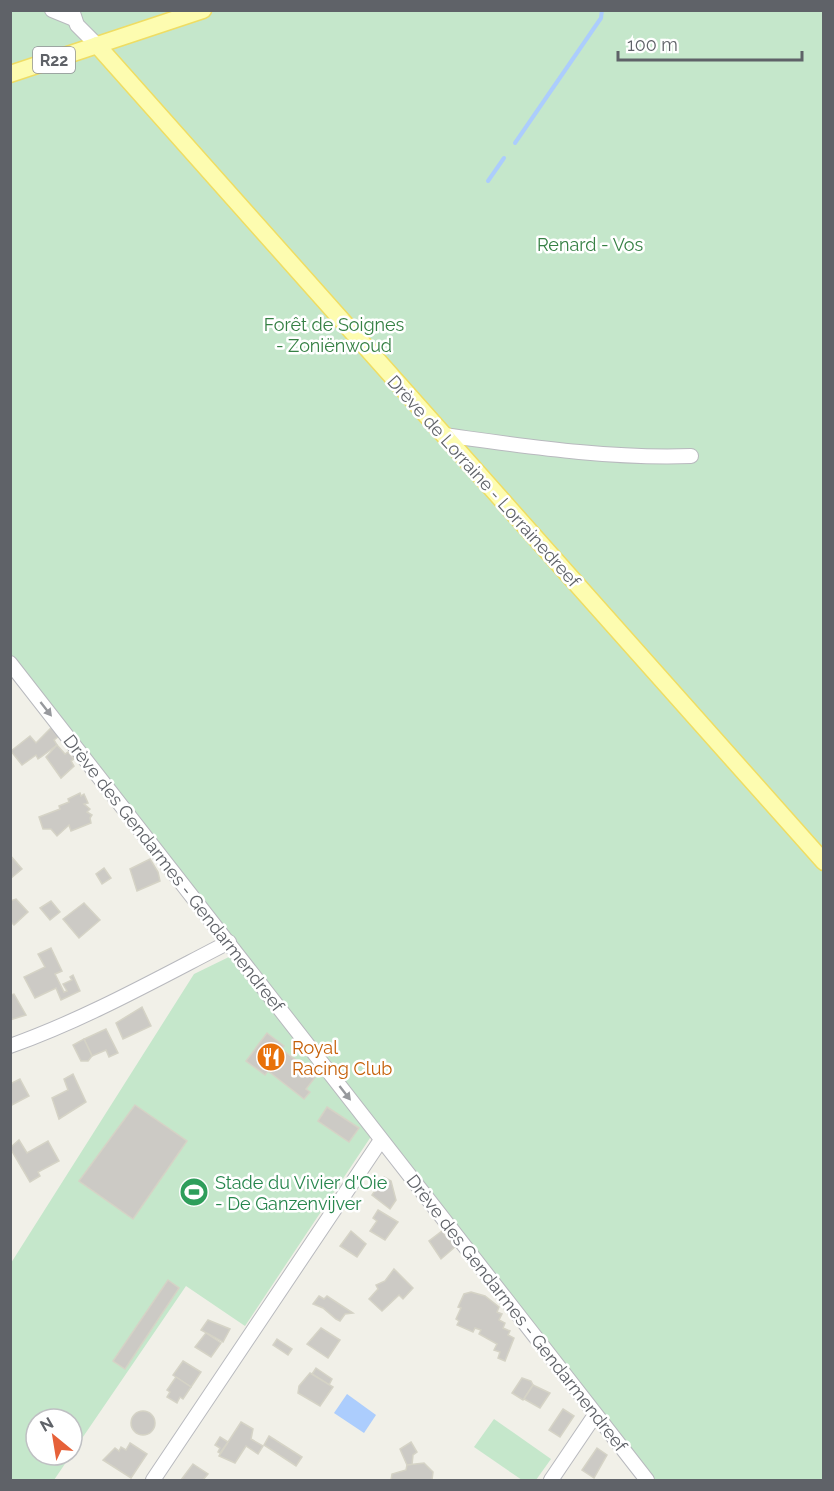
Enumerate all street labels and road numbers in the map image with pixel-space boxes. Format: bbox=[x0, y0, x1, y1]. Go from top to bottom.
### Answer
road number: R22 bbox=[33, 47, 75, 73]
street label: Drève de Lorraine - Lorrainedreef bbox=[383, 371, 585, 592]
street label: Drève des Gendarmes - Gendarmendreef bbox=[59, 730, 289, 1016]
street label: Drève des Gendarmes - Gendarmendreef bbox=[402, 1170, 632, 1456]

